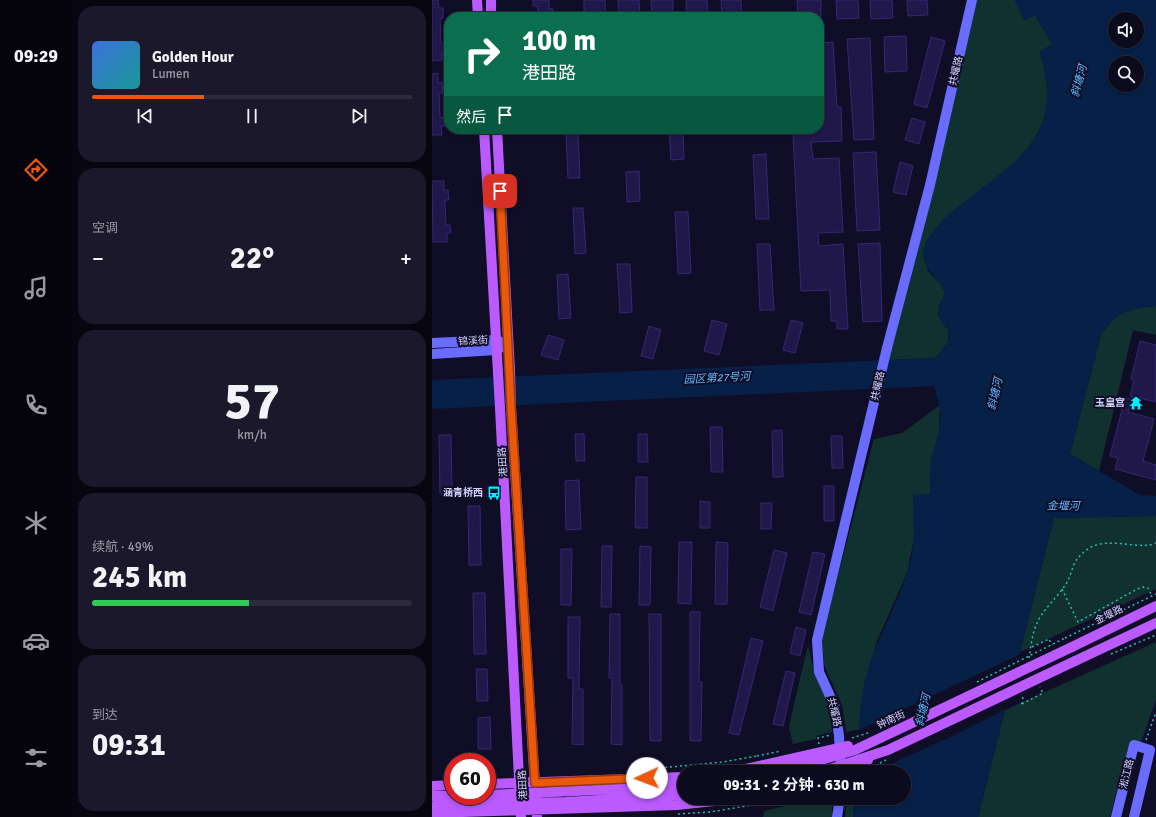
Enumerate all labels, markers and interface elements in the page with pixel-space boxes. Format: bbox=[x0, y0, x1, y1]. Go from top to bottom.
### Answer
map controls bbox=[1108, 12, 1144, 92]
button: sound bbox=[1108, 12, 1144, 48]
text: 100 m bbox=[522, 24, 596, 58]
icon: right bbox=[456, 28, 508, 80]
text: 09:29 bbox=[14, 45, 58, 67]
text: Golden Hour bbox=[152, 48, 234, 66]
street label: 共耀路 bbox=[947, 55, 965, 87]
button: search bbox=[1108, 56, 1144, 92]
water label: 斜塘河 bbox=[1068, 61, 1090, 99]
text: 港田路 bbox=[522, 62, 576, 84]
text: Lumen bbox=[152, 66, 190, 82]
icon: arrive bbox=[494, 104, 516, 126]
icon: previous bbox=[134, 105, 156, 127]
icon: pause bbox=[241, 105, 263, 127]
icon: next bbox=[348, 105, 370, 127]
text: 然后 bbox=[456, 108, 486, 126]
icon: directions bbox=[22, 156, 50, 184]
pin bbox=[483, 174, 517, 208]
icon: arrive bbox=[489, 180, 511, 202]
text: 空调 bbox=[92, 220, 118, 236]
text: 22° bbox=[230, 240, 274, 277]
text: − bbox=[92, 245, 104, 272]
text: + bbox=[400, 245, 412, 272]
icon: music bbox=[22, 274, 50, 302]
street label: 锦溪街 bbox=[458, 334, 488, 348]
text: 57 bbox=[224, 369, 280, 433]
water label: 园区第27号河 bbox=[683, 370, 753, 386]
street label: 共耀路 bbox=[869, 370, 887, 402]
water label: 斜塘河 bbox=[985, 375, 1005, 412]
icon: phone bbox=[22, 391, 50, 419]
temple icon: 玉皇宫 bbox=[1128, 395, 1144, 411]
place label: 玉皇宫 bbox=[1095, 396, 1125, 409]
text: km/h bbox=[237, 427, 267, 443]
street label: 港田路 bbox=[496, 447, 510, 477]
bus stop icon: 涵青桥西 bbox=[486, 485, 502, 501]
place label: 涵青桥西 bbox=[443, 487, 483, 499]
water label: 金堰河 bbox=[1046, 499, 1082, 513]
icon: climate bbox=[22, 509, 50, 537]
text: 续航 · 49% bbox=[92, 539, 154, 555]
text: 245 km bbox=[92, 559, 187, 596]
street label: 金堰路 bbox=[1093, 603, 1125, 627]
icon: car bbox=[22, 627, 50, 655]
water label: 斜塘河 bbox=[913, 691, 933, 728]
street label: 共耀路 bbox=[825, 696, 843, 728]
text: 到达 bbox=[92, 707, 118, 723]
street label: 钟南街 bbox=[875, 708, 907, 732]
text: 09:31 bbox=[92, 727, 166, 764]
icon: filters bbox=[22, 744, 50, 772]
speed limit sign: 60 bbox=[444, 753, 496, 805]
position arrow bbox=[626, 757, 668, 799]
street label: 淞江路 bbox=[1118, 758, 1136, 790]
street label: 港田路 bbox=[516, 770, 530, 800]
text: 09:31 · 2 分钟 · 630 m bbox=[723, 776, 865, 794]

